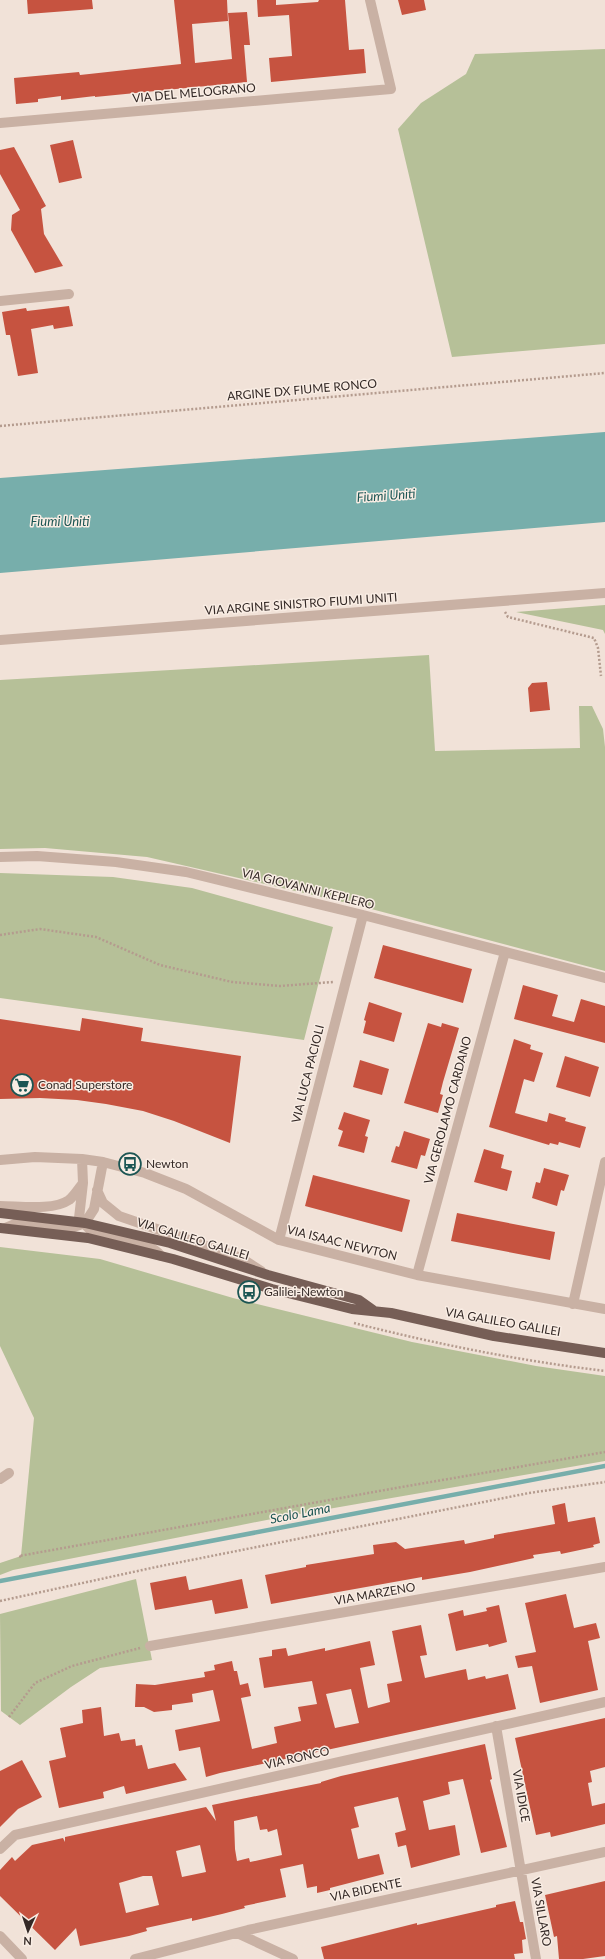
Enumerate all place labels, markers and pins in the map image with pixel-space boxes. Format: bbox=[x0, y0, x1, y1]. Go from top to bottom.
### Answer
supermarket icon: Conad Superstore bbox=[9, 1072, 35, 1098]
place label: Conad Superstore bbox=[38, 1077, 132, 1092]
bus stop icon: Newton bbox=[117, 1151, 143, 1177]
place label: Newton bbox=[146, 1156, 188, 1171]
bus stop icon: Galilei-Newton bbox=[236, 1279, 262, 1305]
place label: Galilei-Newton bbox=[264, 1284, 343, 1299]

